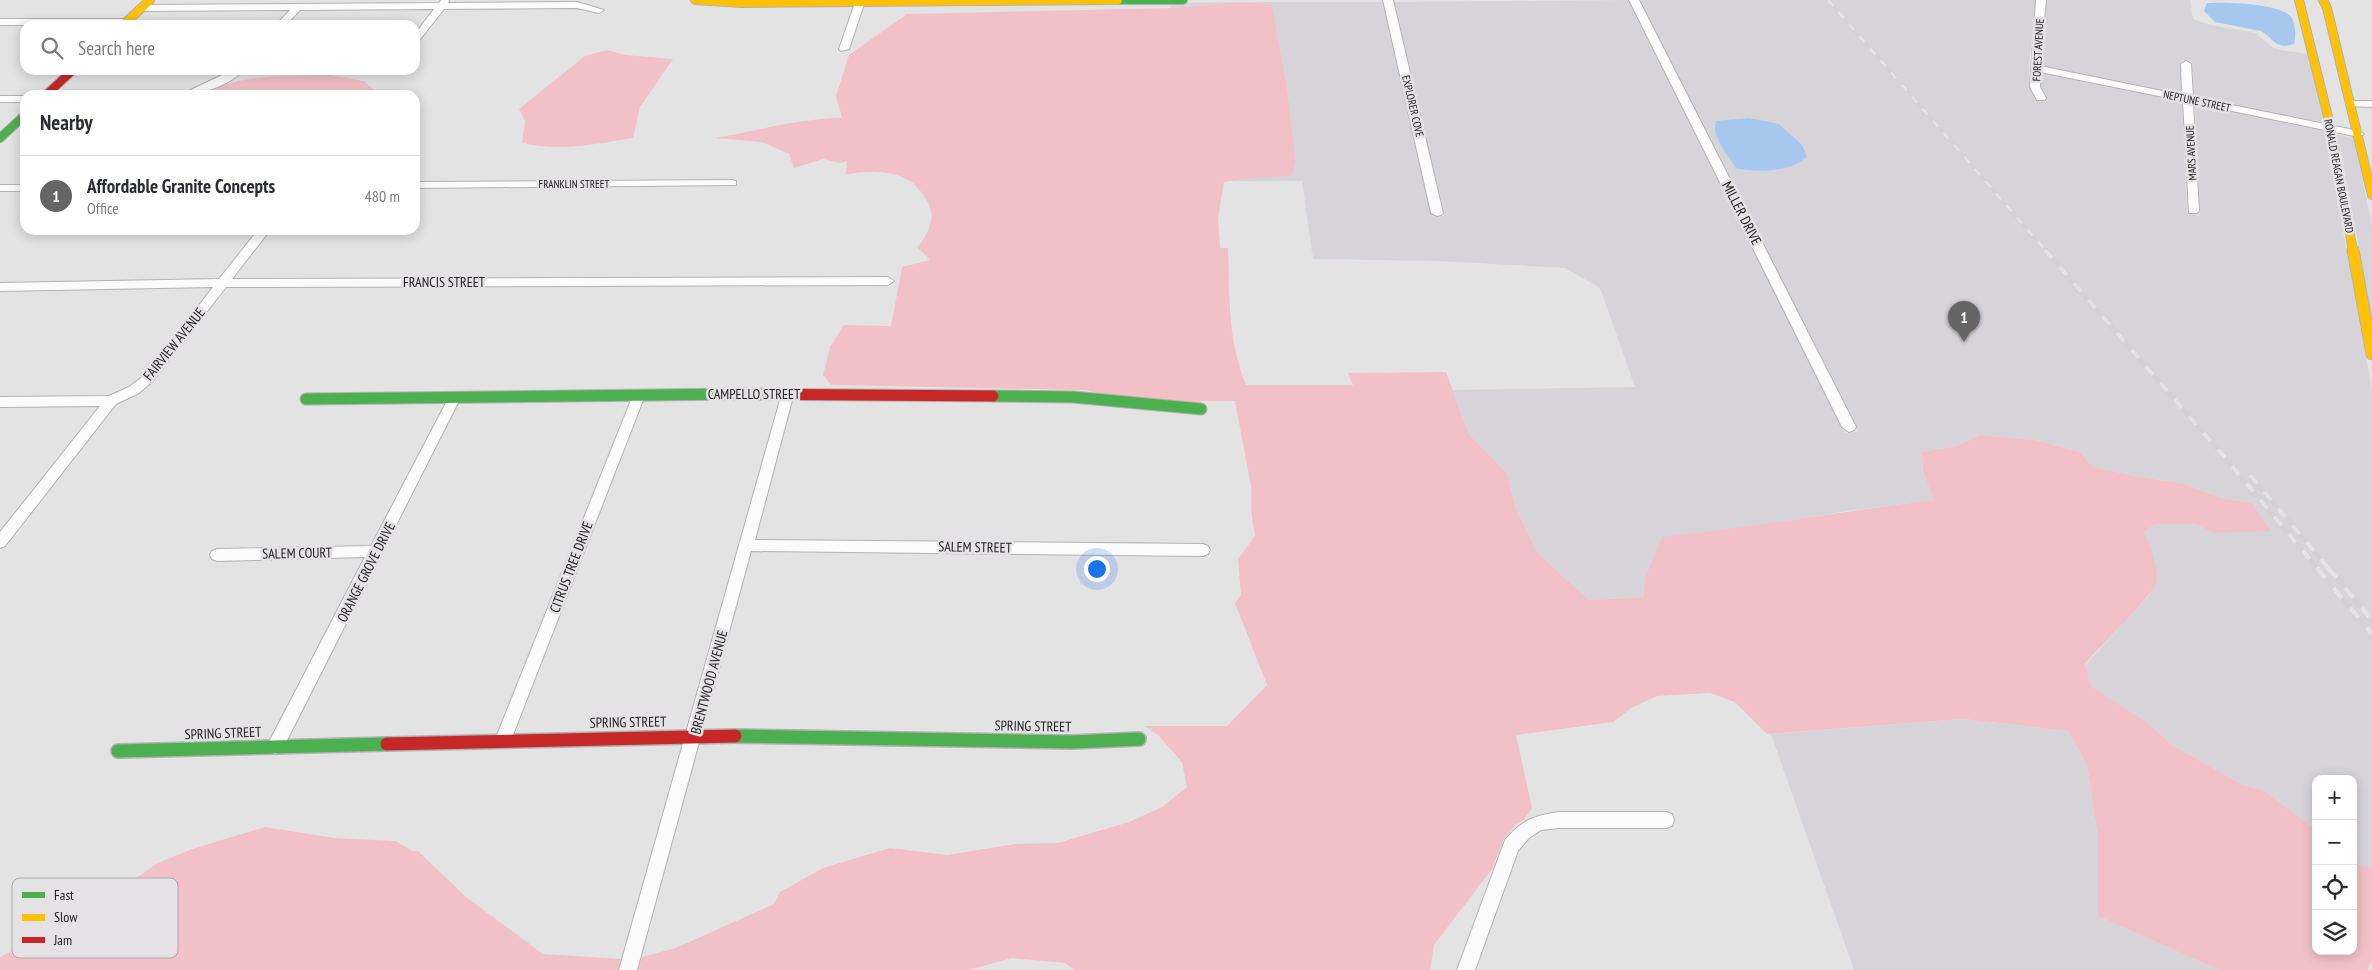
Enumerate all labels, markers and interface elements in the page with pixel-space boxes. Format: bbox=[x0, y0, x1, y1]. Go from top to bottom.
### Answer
street label: FOREST AVENUE bbox=[2029, 18, 2047, 82]
search box bbox=[20, 20, 420, 75]
icon: search bbox=[38, 34, 66, 62]
text: Search here bbox=[78, 36, 155, 60]
street label: EXPLORER COVE bbox=[1399, 74, 1427, 139]
street label: NEPTUNE STREET bbox=[2162, 87, 2232, 115]
text: Nearby bbox=[40, 109, 93, 136]
street label: RONALD REAGAN BOULEVARD bbox=[2321, 118, 2357, 234]
street label: MARS AVENUE bbox=[2183, 125, 2199, 181]
text: Affordable Granite Concepts bbox=[87, 174, 275, 198]
street label: FRANKLIN STREET bbox=[539, 177, 609, 191]
street label: MILLER DRIVE bbox=[1718, 178, 1766, 248]
text: 1 bbox=[52, 186, 60, 206]
text: 480 m bbox=[365, 186, 400, 206]
text: Office bbox=[87, 198, 119, 218]
street label: FRANCIS STREET bbox=[403, 273, 486, 291]
pin: 1 bbox=[1948, 301, 1980, 342]
street label: FAIRVIEW AVENUE bbox=[139, 304, 209, 384]
street label: CAMPELLO STREET bbox=[708, 385, 801, 403]
street label: ORANGE GROVE DRIVE bbox=[333, 519, 399, 625]
street label: CITRUS TREE DRIVE bbox=[545, 519, 597, 615]
street label: SALEM STREET bbox=[938, 537, 1013, 557]
street label: SALEM COURT bbox=[262, 543, 333, 563]
your location bbox=[1084, 556, 1110, 582]
street label: BRENTWOOD AVENUE bbox=[686, 628, 732, 736]
street label: SPRING STREET bbox=[589, 712, 667, 732]
street label: SPRING STREET bbox=[994, 716, 1072, 736]
street label: SPRING STREET bbox=[184, 723, 262, 743]
map controls bbox=[2312, 775, 2357, 955]
button: + bbox=[2312, 775, 2357, 820]
button: − bbox=[2312, 820, 2357, 865]
button: locate bbox=[2312, 865, 2357, 910]
legend bbox=[12, 878, 178, 958]
text: Fast bbox=[54, 886, 74, 904]
text: Slow bbox=[54, 908, 78, 926]
button: layers bbox=[2312, 910, 2357, 955]
text: Jam bbox=[53, 931, 72, 949]

